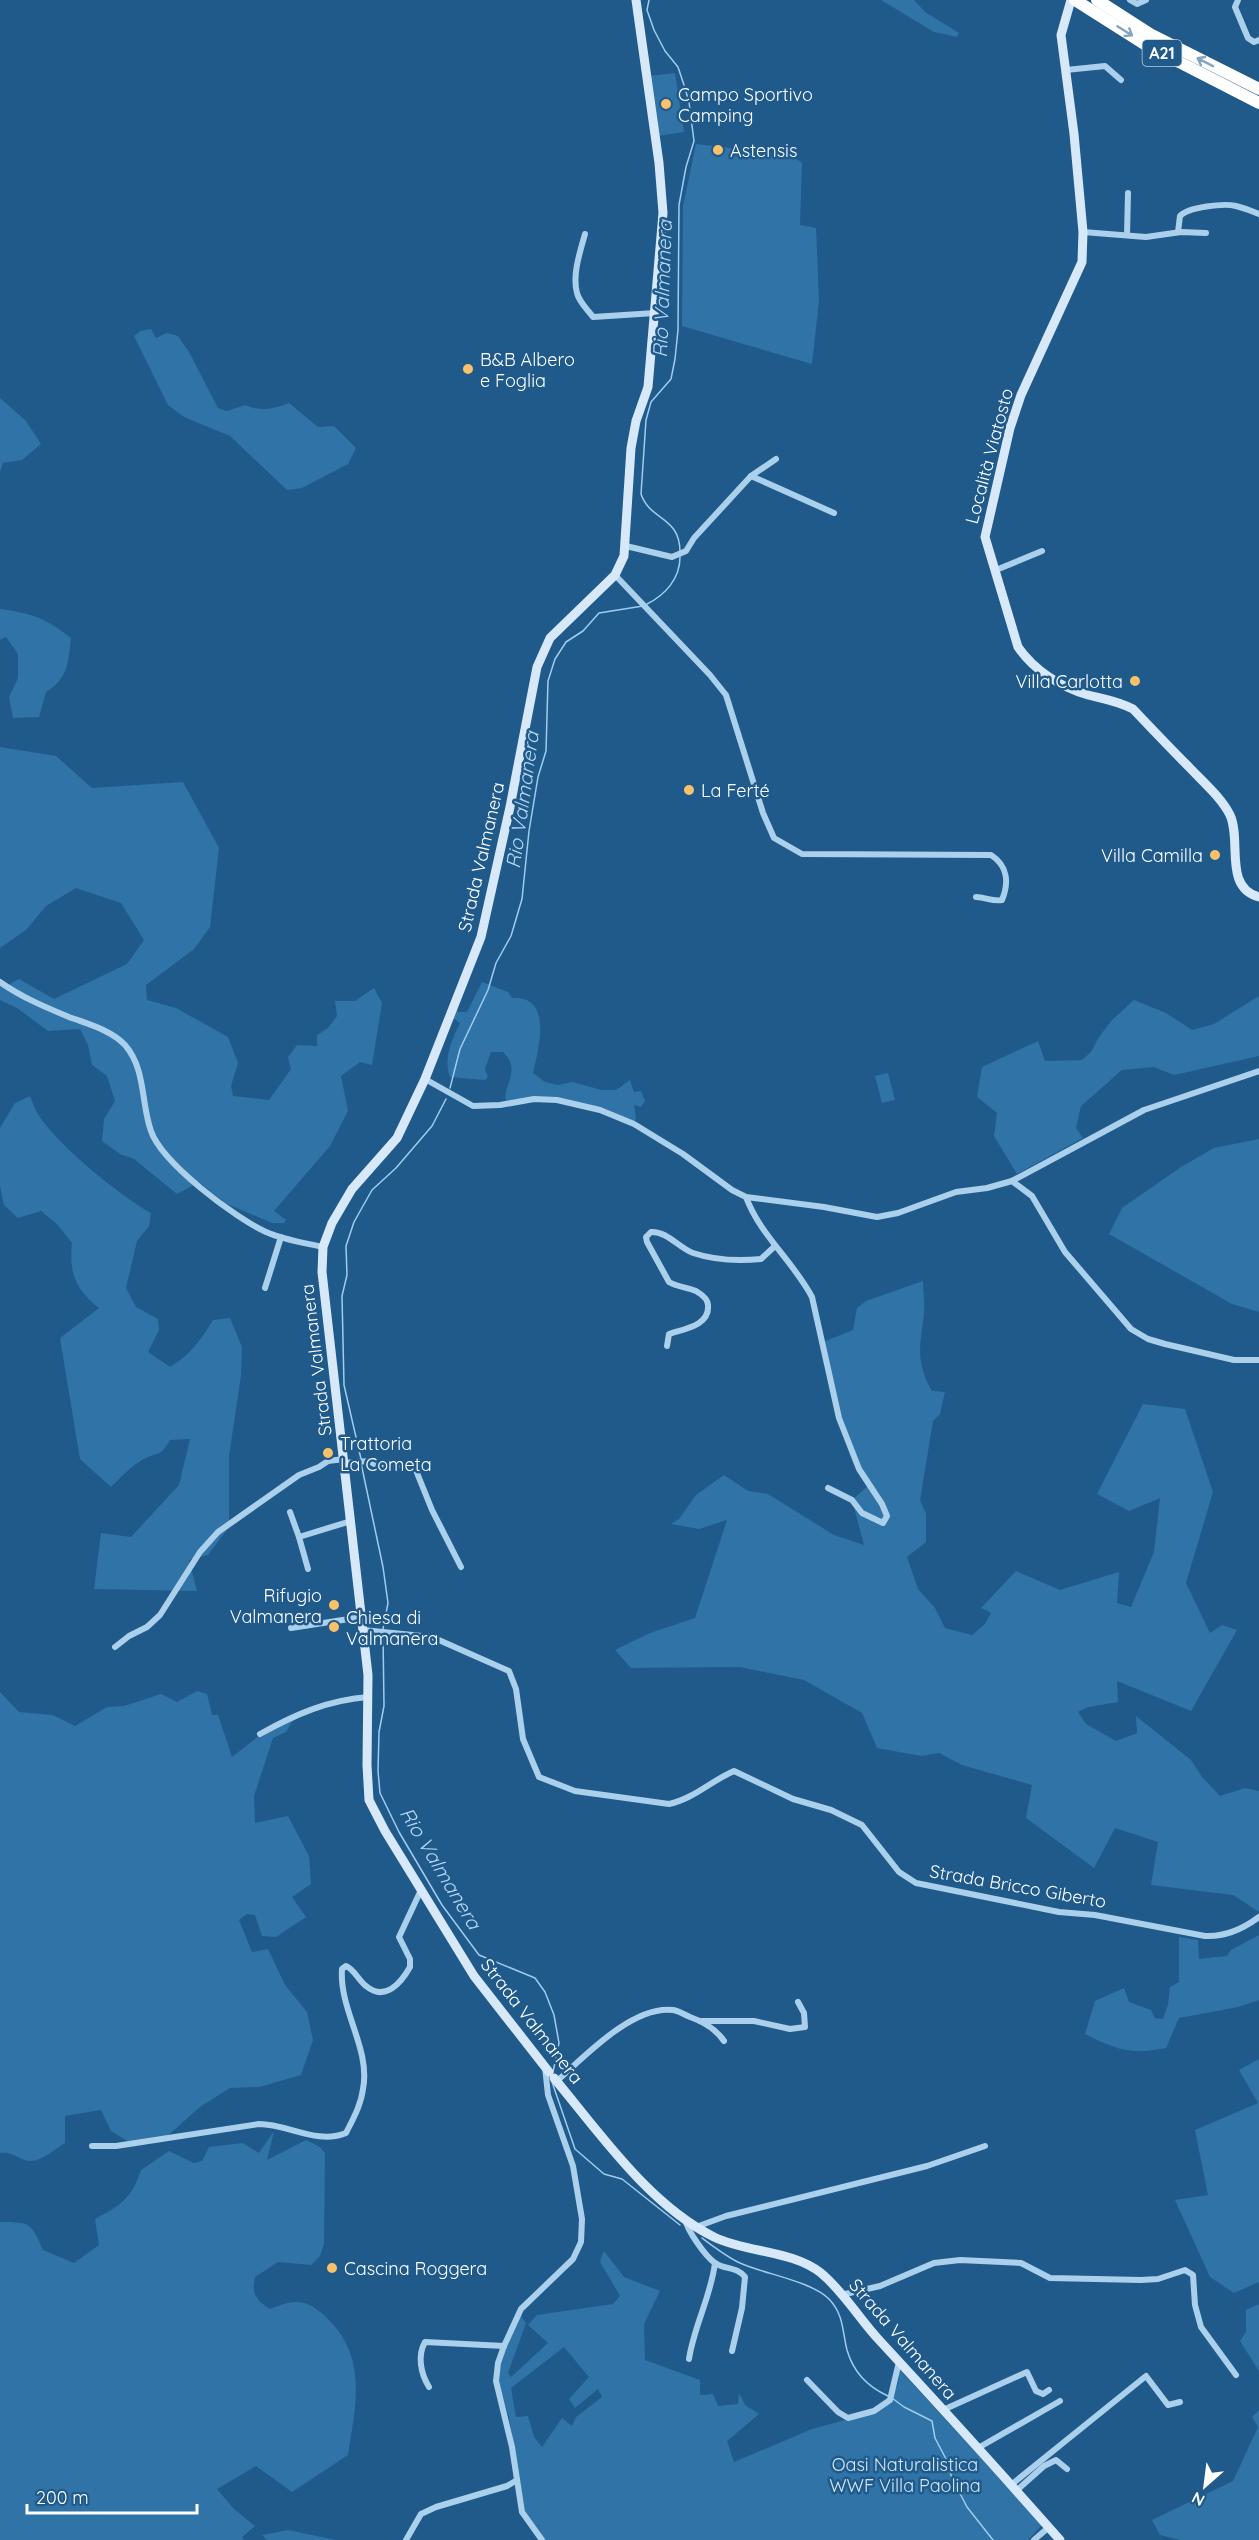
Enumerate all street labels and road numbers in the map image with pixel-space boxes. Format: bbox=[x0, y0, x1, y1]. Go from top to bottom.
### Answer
road number: A21 bbox=[1142, 40, 1182, 66]
street label: Località Viatosto bbox=[960, 386, 1018, 526]
street label: Strada Valmanera bbox=[453, 780, 509, 934]
street label: Strada Valmanera bbox=[295, 1283, 337, 1437]
street label: Strada Bricco Giberto bbox=[928, 1859, 1108, 1913]
street label: Strada Valmanera bbox=[476, 1954, 588, 2088]
street label: Strada Valmanera bbox=[844, 2274, 962, 2404]

